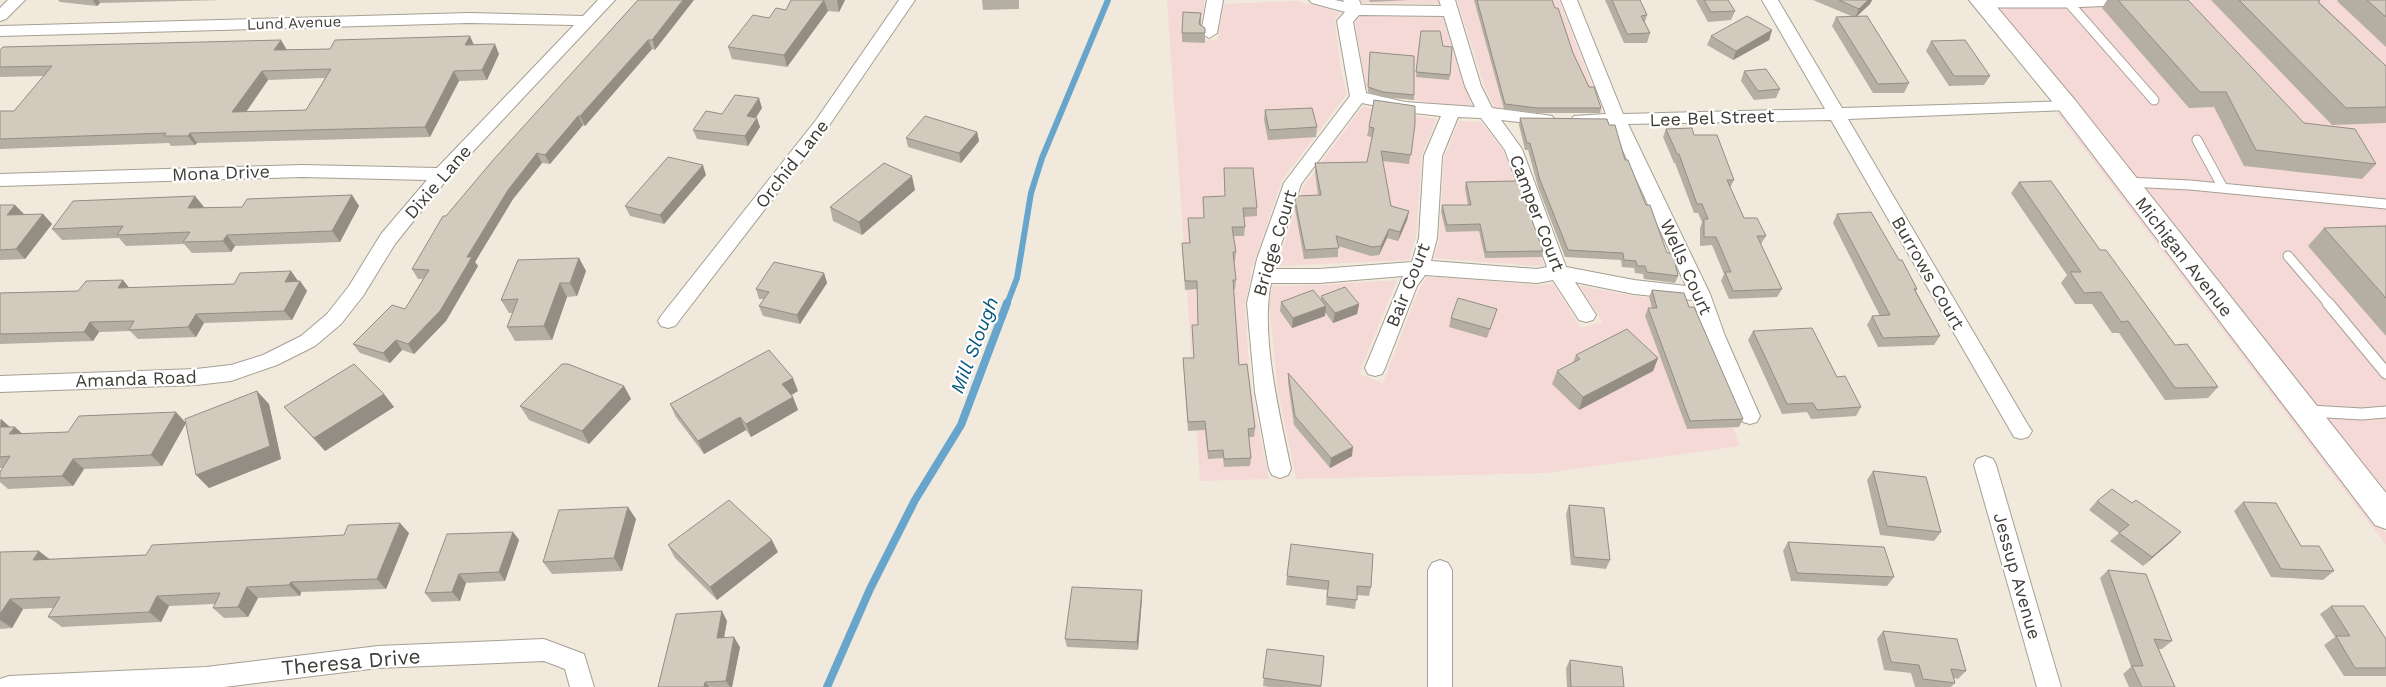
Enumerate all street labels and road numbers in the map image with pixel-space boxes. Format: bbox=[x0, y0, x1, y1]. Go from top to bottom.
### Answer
street label: Lund Avenue bbox=[247, 12, 341, 34]
street label: Lee Bel Street bbox=[1649, 105, 1775, 130]
street label: Orchid Lane bbox=[751, 115, 833, 212]
street label: Dixie Lane bbox=[400, 140, 475, 223]
street label: Camper Court bbox=[1506, 152, 1569, 274]
street label: Mona Drive bbox=[172, 160, 270, 185]
street label: Bridge Court bbox=[1248, 187, 1301, 298]
street label: Michigan Avenue bbox=[2131, 193, 2238, 321]
street label: Burrows Court bbox=[1888, 213, 1969, 333]
street label: Wells Court bbox=[1656, 216, 1717, 318]
street label: Bair Court bbox=[1381, 239, 1434, 330]
street label: Amanda Road bbox=[75, 366, 197, 391]
street label: Jessup Avenue bbox=[1989, 510, 2046, 642]
street label: Theresa Drive bbox=[280, 643, 422, 680]

